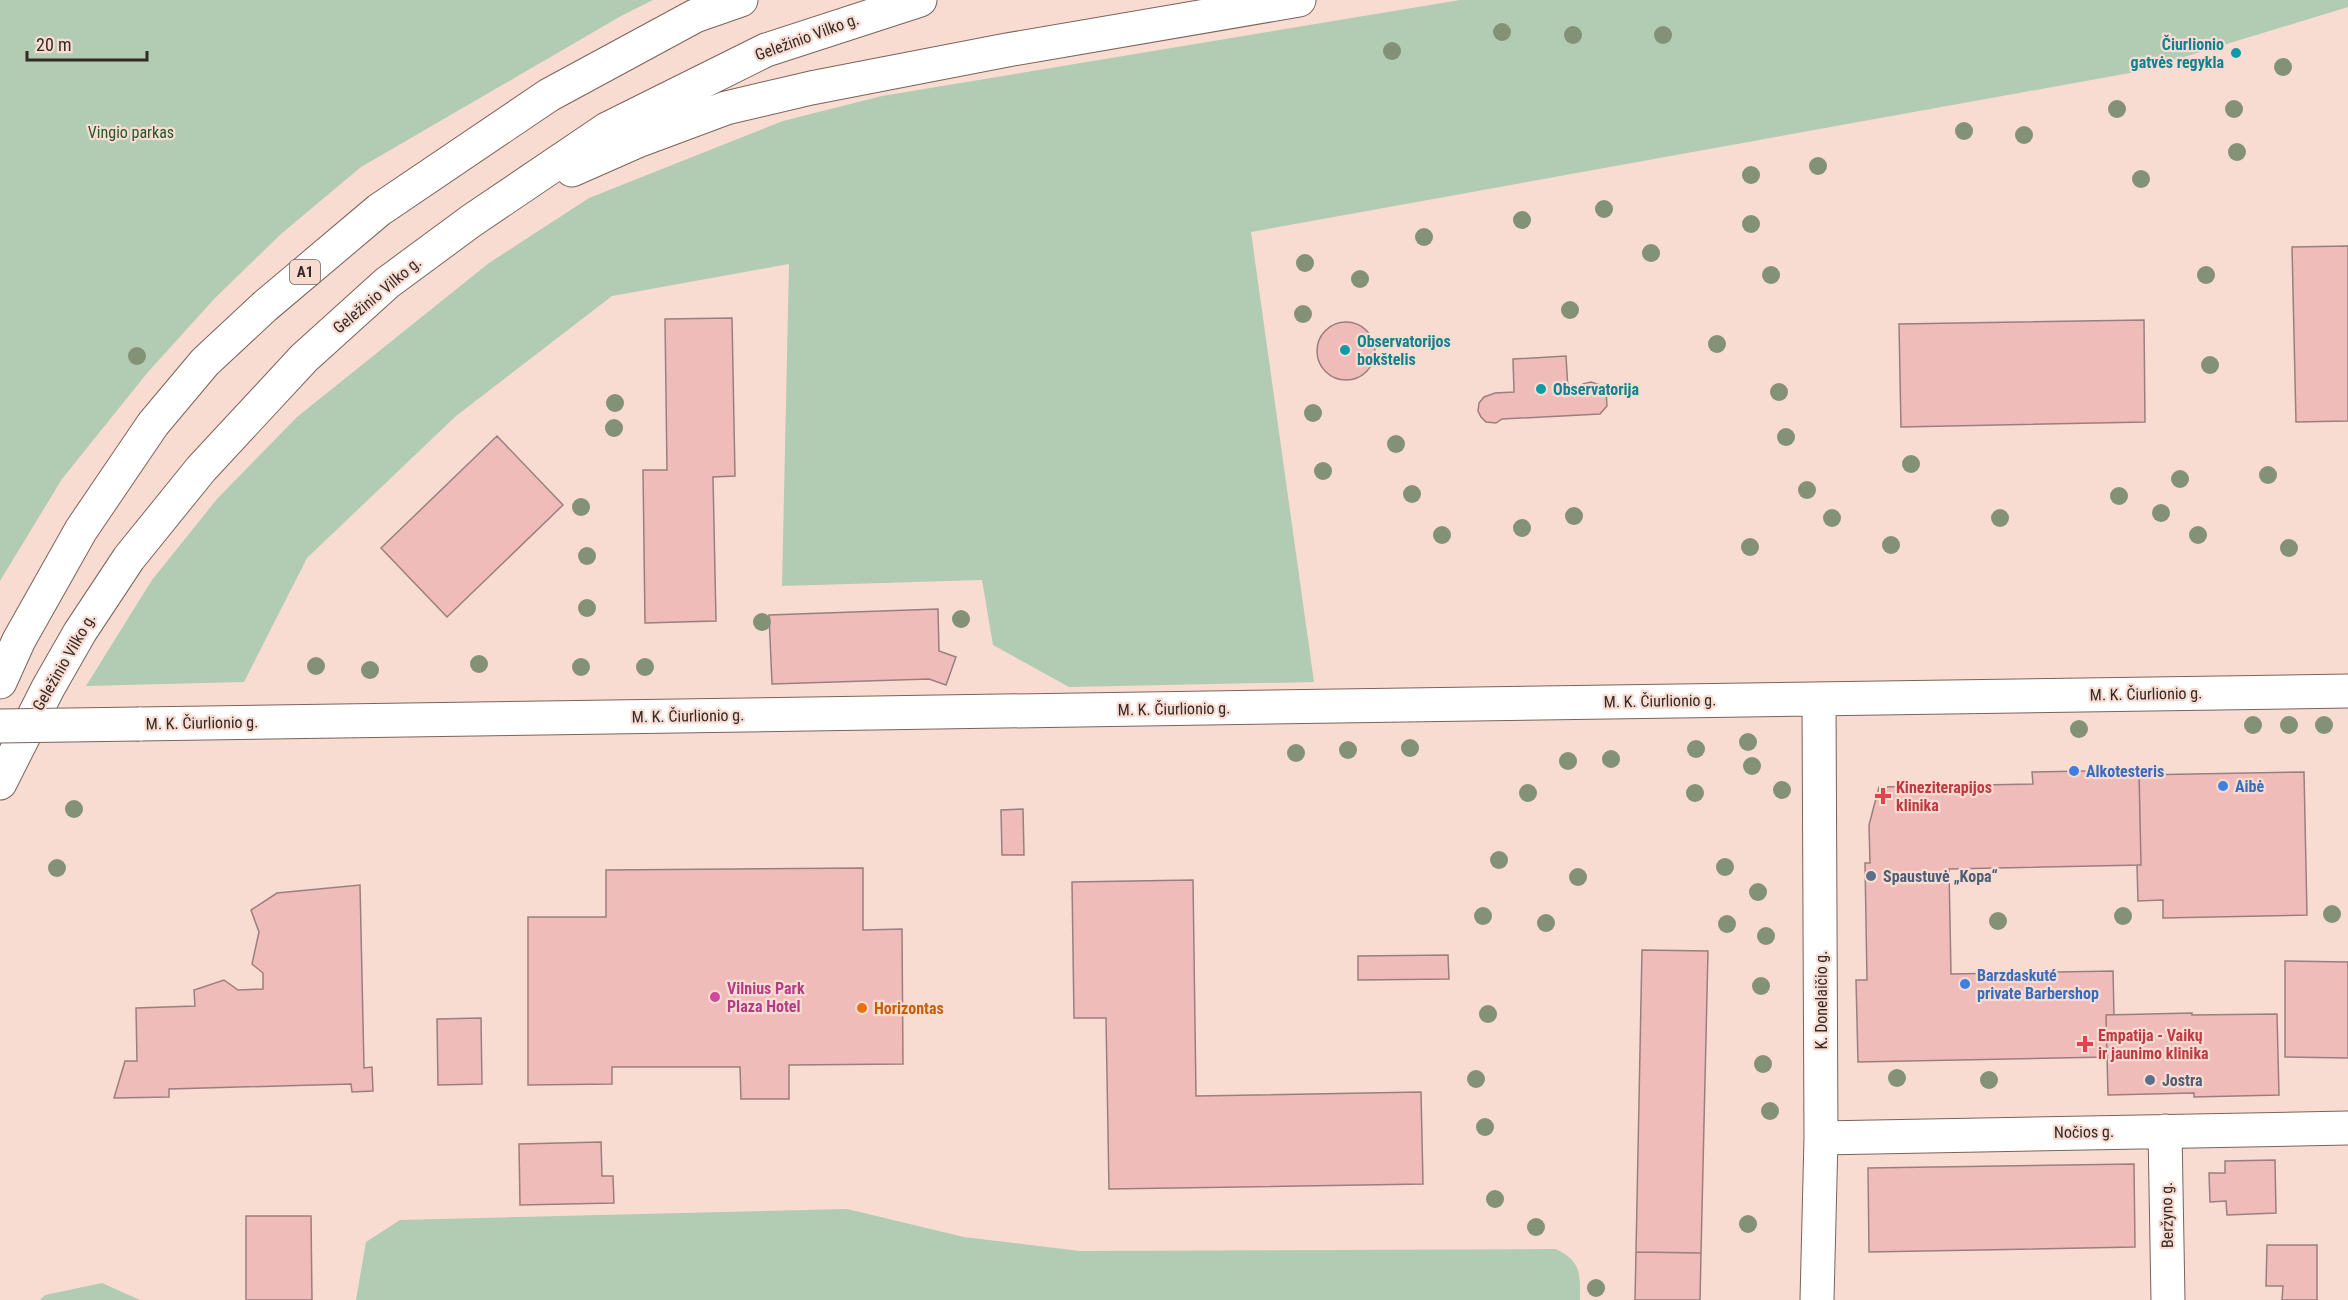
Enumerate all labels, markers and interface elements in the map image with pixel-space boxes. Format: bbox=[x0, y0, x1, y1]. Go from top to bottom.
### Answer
street label: Geležinio Vilko g. bbox=[752, 9, 862, 65]
scale bar bbox=[27, 24, 147, 62]
text: 20 m bbox=[36, 34, 71, 55]
place label: Čiurlionio gatvės regykla bbox=[2131, 34, 2224, 72]
marker: Čiurlionio gatvės regykla bbox=[2229, 46, 2243, 60]
park label: Vingio parkas bbox=[88, 123, 174, 142]
street label: Geležinio Vilko g. bbox=[329, 253, 425, 337]
road number: A1 bbox=[290, 260, 320, 284]
place label: Observatorijos bokštelis bbox=[1357, 332, 1451, 369]
marker: Observatorijos bokštelis bbox=[1338, 343, 1352, 357]
place label: Observatorija bbox=[1553, 380, 1639, 399]
marker: Observatorija bbox=[1534, 382, 1548, 396]
street label: Geležinio Vilko g. bbox=[28, 610, 100, 714]
street label: M. K. Čiurlionio g. bbox=[2090, 683, 2202, 704]
street label: M. K. Čiurlionio g. bbox=[1604, 690, 1716, 711]
street label: M. K. Čiurlionio g. bbox=[1118, 698, 1230, 719]
street label: M. K. Čiurlionio g. bbox=[632, 705, 744, 726]
street label: M. K. Čiurlionio g. bbox=[146, 712, 258, 733]
place label: Alkotesteris bbox=[2086, 762, 2164, 781]
marker: Alkotesteris bbox=[2067, 764, 2081, 778]
place label: Aibė bbox=[2235, 777, 2265, 796]
place label: Kineziterapijos klinika bbox=[1896, 778, 1992, 815]
marker: Aibė bbox=[2216, 779, 2230, 793]
marker: Kineziterapijos klinika bbox=[1874, 787, 1892, 805]
place label: Spaustuvė „Kopa“ bbox=[1883, 867, 1998, 886]
marker: Spaustuvė „Kopa“ bbox=[1864, 869, 1878, 883]
street label: K. Donelaičio g. bbox=[1812, 951, 1831, 1049]
place label: Barzdaskuté private Barbershop bbox=[1977, 966, 2099, 1003]
marker: Barzdaskuté private Barbershop bbox=[1958, 977, 1972, 991]
place label: Vilnius Park Plaza Hotel bbox=[727, 979, 805, 1016]
marker: Vilnius Park Plaza Hotel bbox=[708, 990, 722, 1004]
place label: Horizontas bbox=[874, 999, 944, 1018]
marker: Horizontas bbox=[855, 1001, 869, 1015]
place label: Empatija - Vaikų ir jaunimo klinika bbox=[2098, 1026, 2209, 1063]
marker: Empatija - Vaikų ir jaunimo klinika bbox=[2076, 1035, 2094, 1053]
place label: Jostra bbox=[2162, 1071, 2203, 1090]
marker: Jostra bbox=[2143, 1073, 2157, 1087]
street label: Nočios g. bbox=[2054, 1122, 2114, 1142]
street label: Beržyno g. bbox=[2157, 1182, 2177, 1248]

